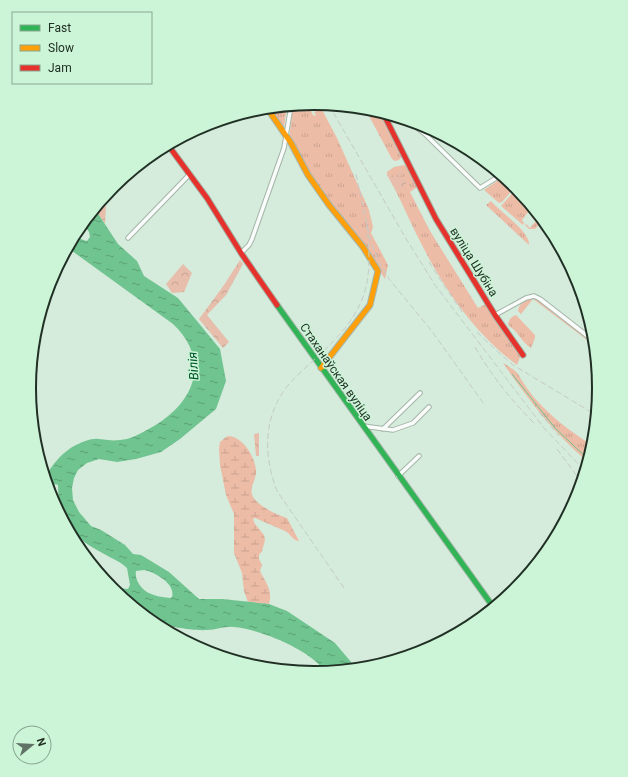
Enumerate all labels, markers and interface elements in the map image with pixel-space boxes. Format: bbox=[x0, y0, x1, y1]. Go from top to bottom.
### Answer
legend bbox=[12, 12, 152, 84]
text: Fast bbox=[48, 21, 71, 35]
text: Slow bbox=[48, 41, 74, 55]
text: Jam bbox=[48, 61, 72, 75]
street label: вуліца Шубіна bbox=[447, 225, 501, 299]
street label: Стаханаўская вуліца bbox=[297, 320, 375, 424]
water label: Вілія bbox=[185, 351, 201, 381]
north arrow bbox=[12, 725, 52, 765]
text: N bbox=[34, 736, 48, 748]

